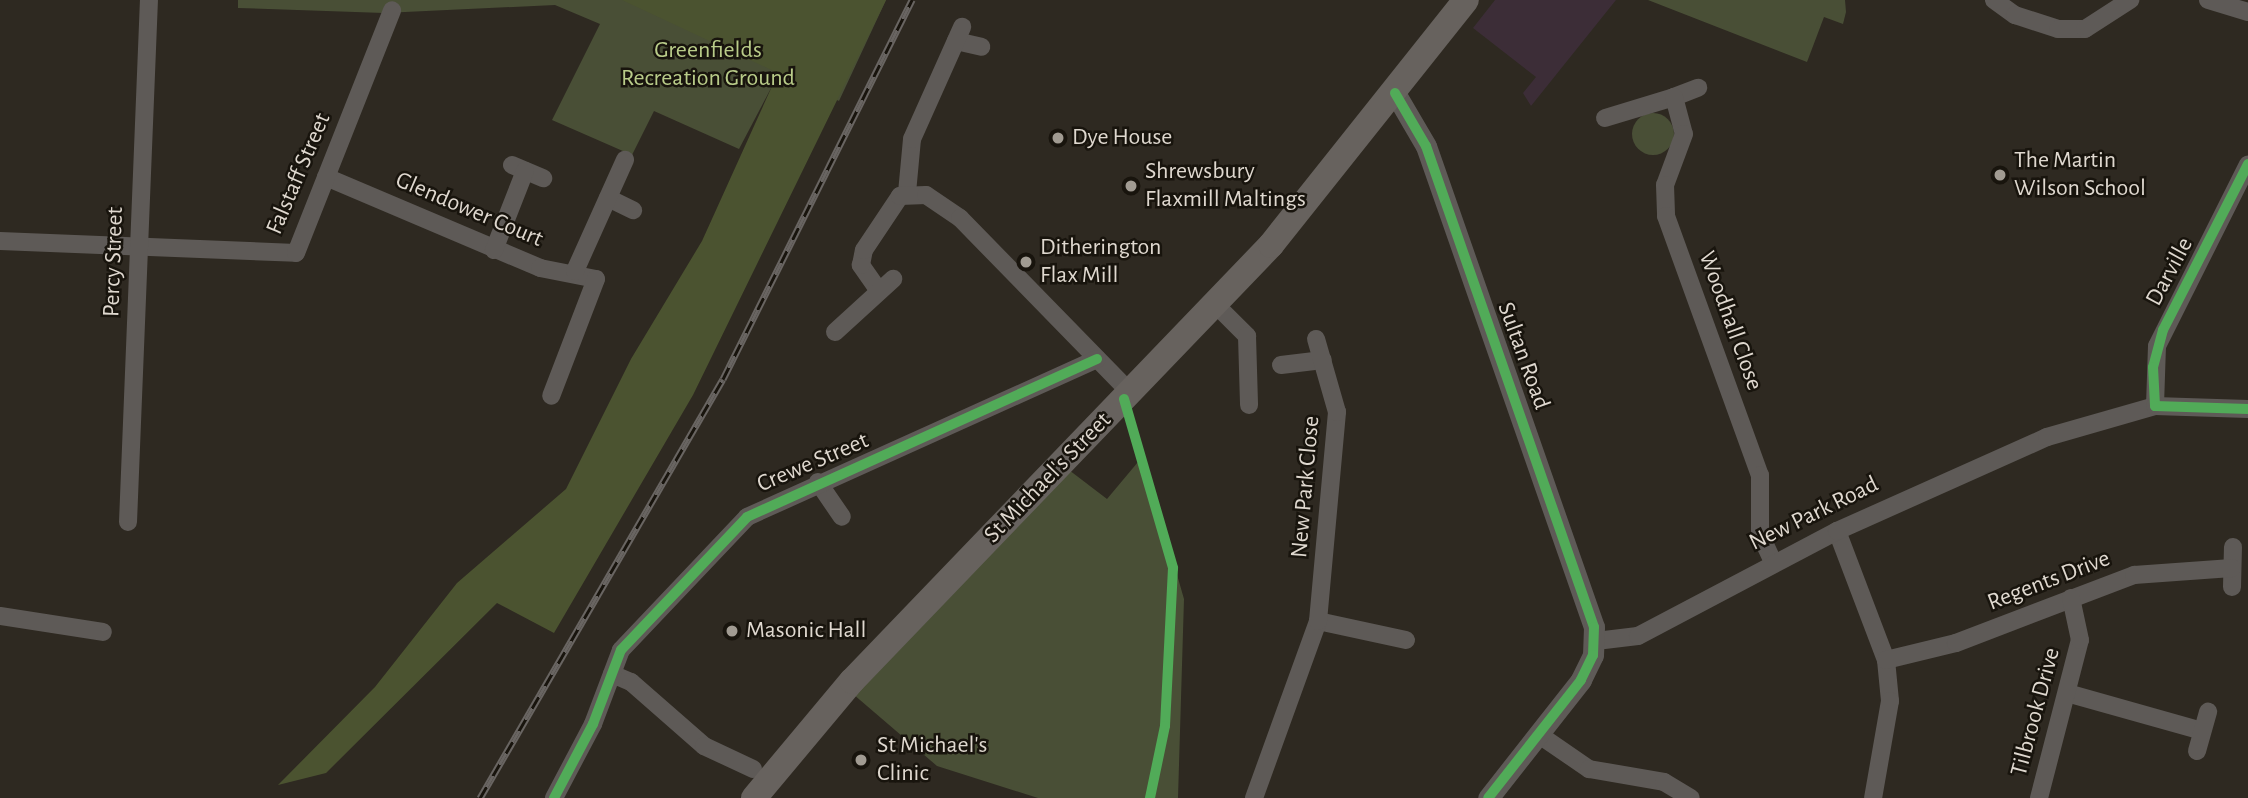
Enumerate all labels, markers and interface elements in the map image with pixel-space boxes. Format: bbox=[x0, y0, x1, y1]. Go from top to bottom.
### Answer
park label: Greenfields Recreation Ground bbox=[621, 37, 795, 93]
street label: Falstaff Street bbox=[261, 109, 337, 239]
place label: Dye House bbox=[1072, 124, 1172, 152]
marker: Dye House bbox=[1050, 130, 1066, 146]
place label: The Martin Wilson School bbox=[2014, 147, 2146, 203]
place label: Shrewsbury Flaxmill Maltings bbox=[1145, 158, 1306, 214]
street label: Glendower Court bbox=[391, 166, 547, 254]
marker: The Martin Wilson School bbox=[1992, 167, 2008, 183]
marker: Shrewsbury Flaxmill Maltings bbox=[1123, 178, 1139, 194]
street label: Percy Street bbox=[98, 206, 130, 318]
street label: Darville bbox=[2140, 233, 2200, 311]
place label: Ditherington Flax Mill bbox=[1040, 234, 1161, 290]
street label: Woodhall Close bbox=[1692, 248, 1768, 394]
marker: Ditherington Flax Mill bbox=[1018, 254, 1034, 270]
street label: Sultan Road bbox=[1490, 298, 1556, 414]
street label: St Michael's Street bbox=[978, 407, 1118, 549]
street label: New Park Close bbox=[1285, 415, 1327, 559]
street label: Crewe Street bbox=[753, 427, 873, 499]
street label: New Park Road bbox=[1745, 470, 1883, 558]
street label: Regents Drive bbox=[1984, 544, 2114, 618]
place label: Masonic Hall bbox=[746, 617, 866, 645]
marker: Masonic Hall bbox=[724, 623, 740, 639]
street label: Tilbrook Drive bbox=[2005, 645, 2067, 779]
place label: St Michael's Clinic bbox=[877, 732, 987, 788]
marker: St Michael's Clinic bbox=[851, 750, 871, 770]

